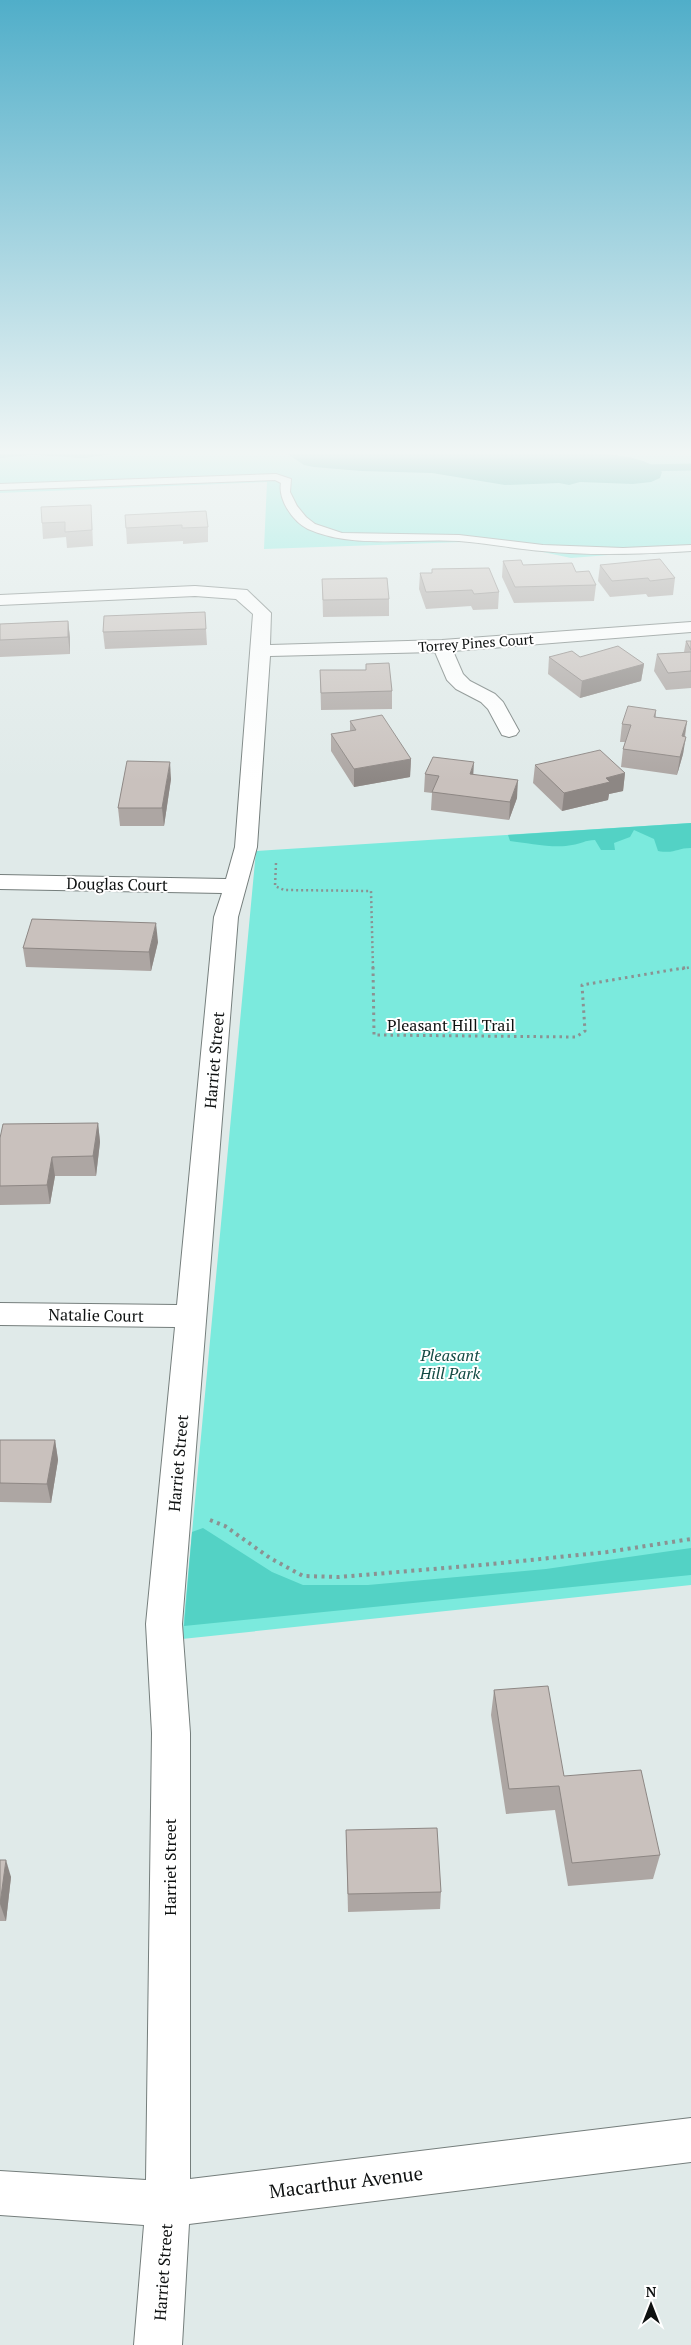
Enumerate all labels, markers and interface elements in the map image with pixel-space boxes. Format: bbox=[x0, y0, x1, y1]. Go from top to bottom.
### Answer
street label: Torrey Pines Court bbox=[417, 629, 535, 656]
street label: Douglas Court bbox=[66, 872, 168, 896]
street label: Harriet Street bbox=[199, 1010, 229, 1109]
street label: Pleasant Hill Trail bbox=[387, 1014, 515, 1036]
street label: Natalie Court bbox=[48, 1303, 144, 1327]
park label: Pleasant Hill Park bbox=[419, 1344, 480, 1384]
street label: Harriet Street bbox=[163, 1413, 193, 1512]
street label: Harriet Street bbox=[159, 1818, 181, 1916]
street label: Macarthur Avenue bbox=[268, 2160, 424, 2203]
street label: Harriet Street bbox=[149, 2223, 177, 2321]
north arrow bbox=[626, 2280, 676, 2330]
text: N bbox=[646, 2282, 657, 2301]

